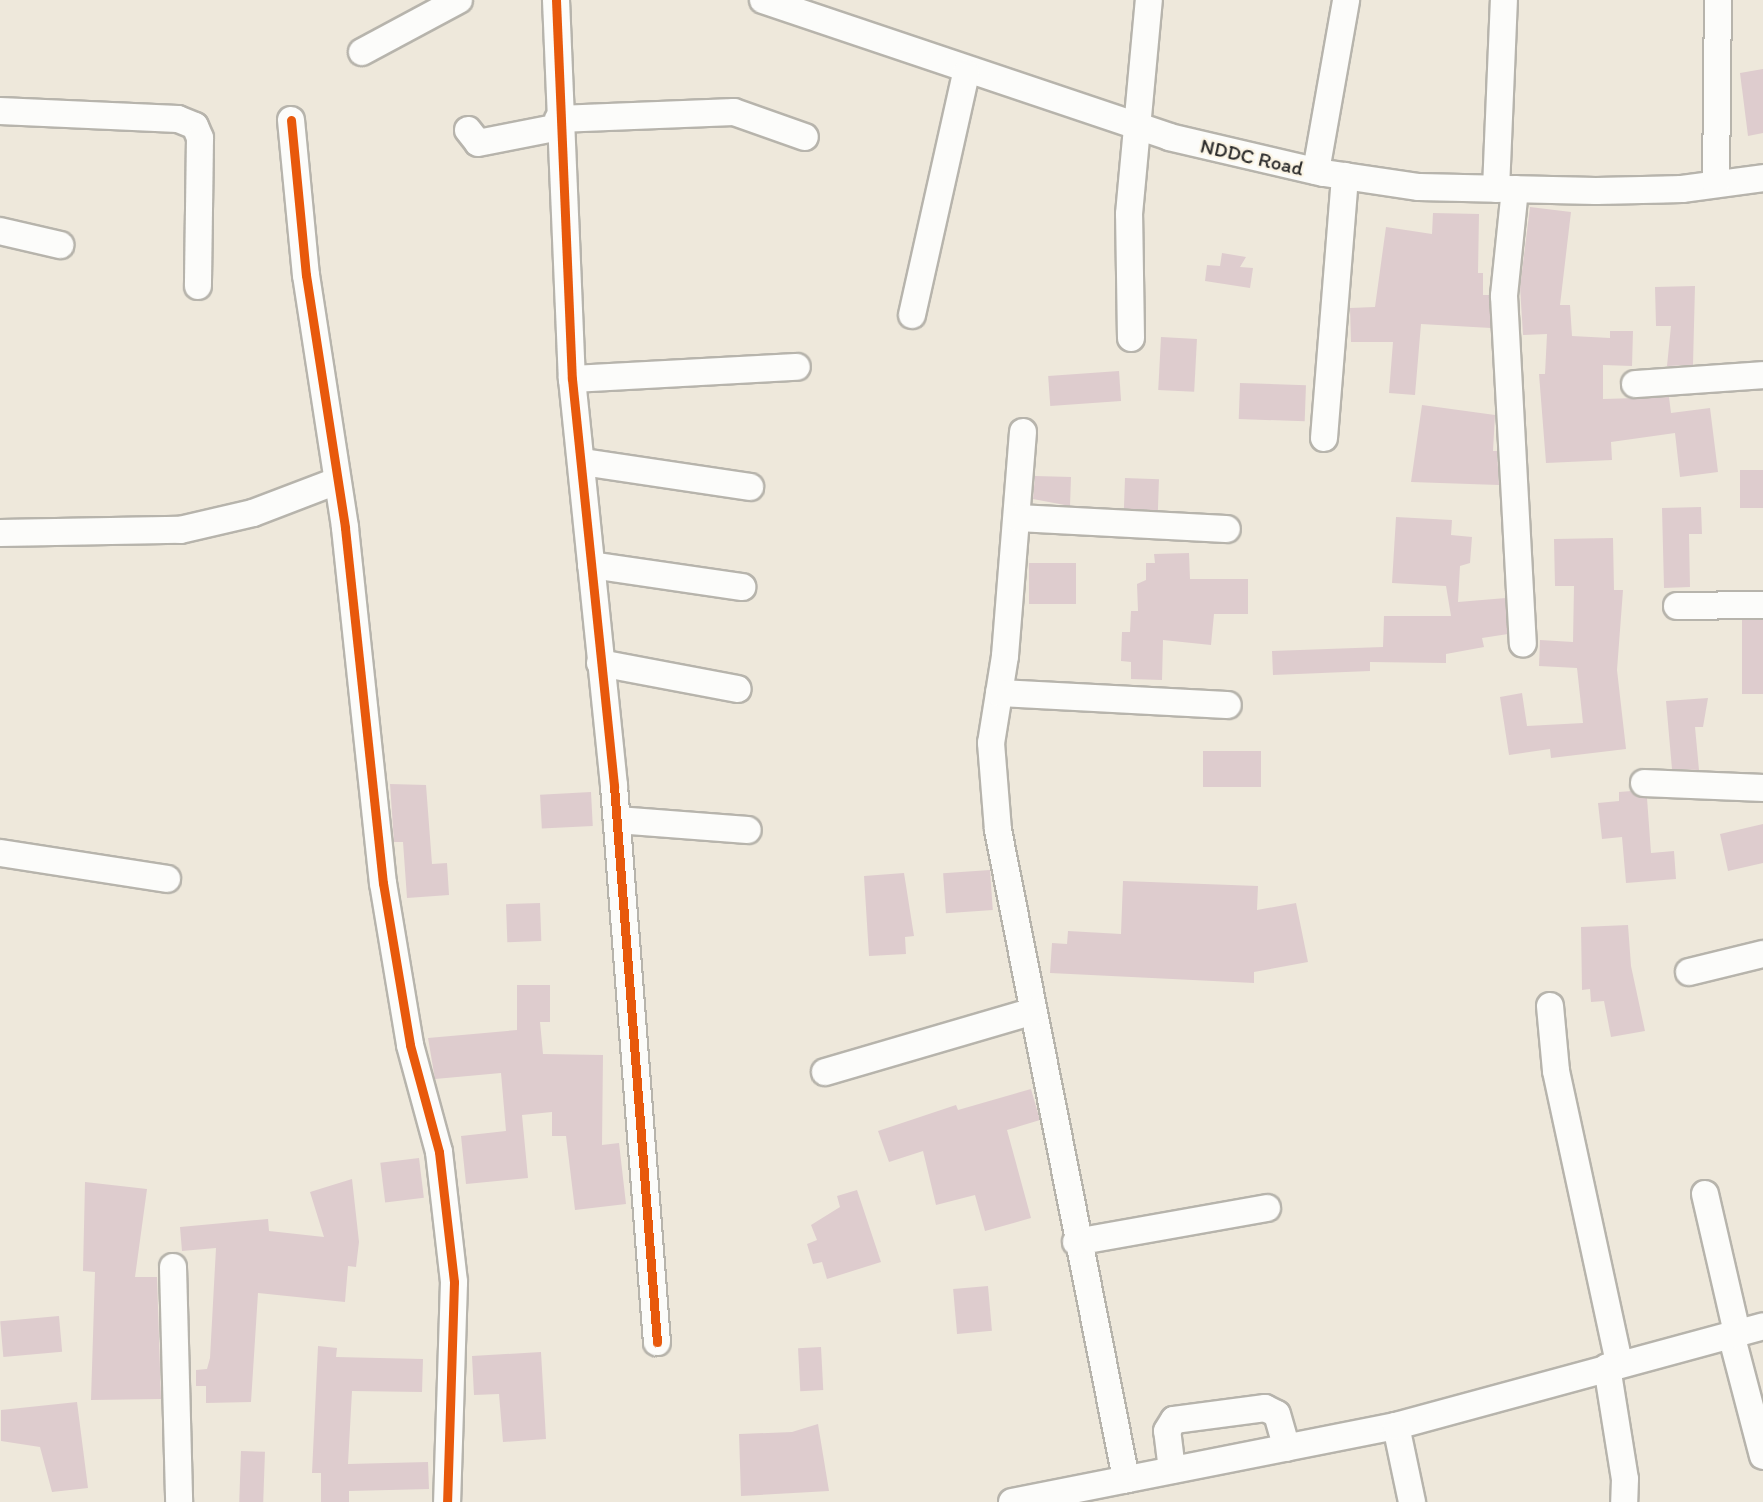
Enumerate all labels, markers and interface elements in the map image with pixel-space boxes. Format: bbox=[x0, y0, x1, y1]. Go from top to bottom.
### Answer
street label: NDDC Road bbox=[1198, 133, 1306, 181]

